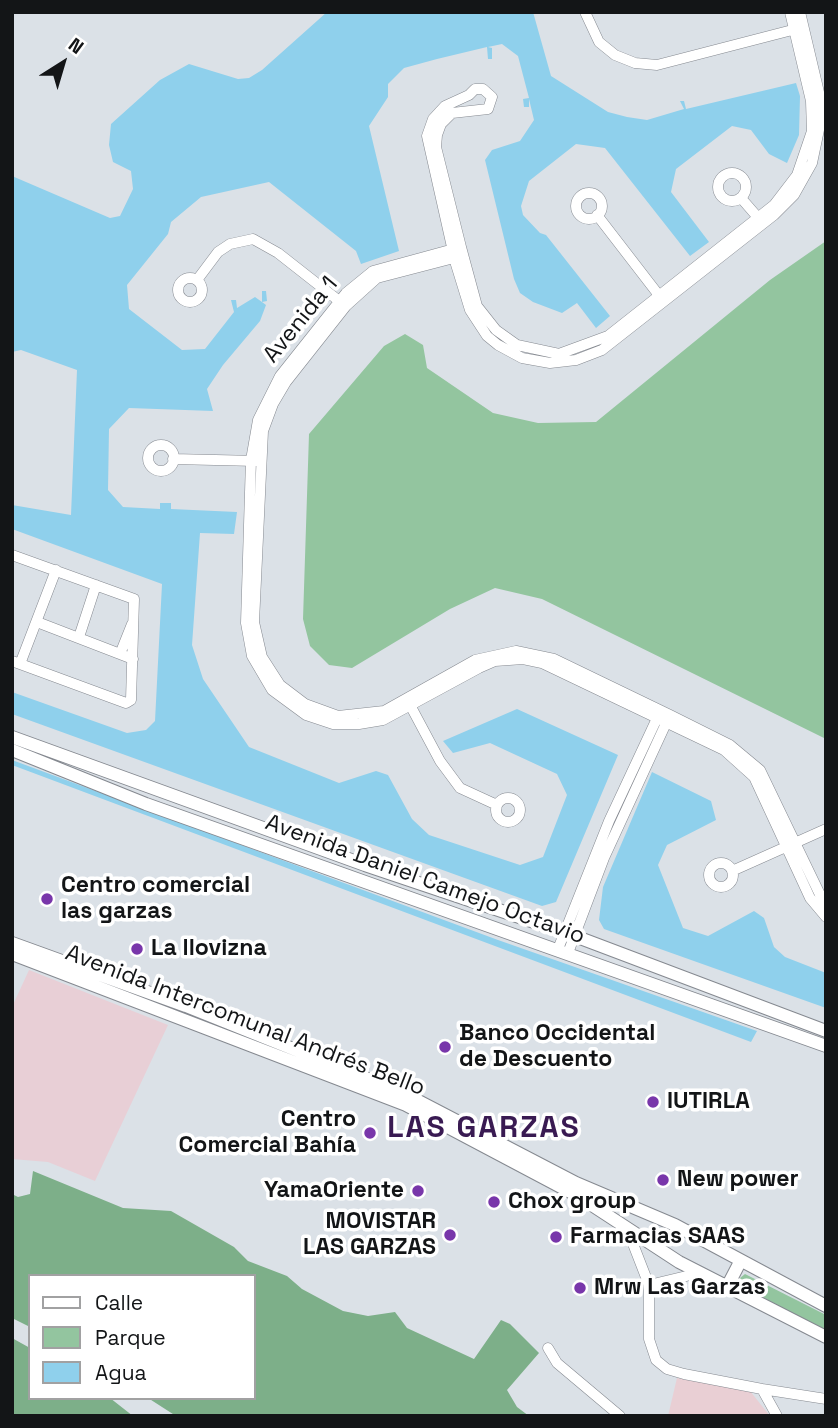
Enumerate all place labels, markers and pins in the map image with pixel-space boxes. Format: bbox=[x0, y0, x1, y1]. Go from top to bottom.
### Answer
place label: Centro comercial las garzas bbox=[61, 872, 250, 926]
marker: Centro comercial las garzas bbox=[39, 891, 55, 907]
place label: La llovizna bbox=[151, 935, 267, 963]
marker: La llovizna bbox=[129, 941, 145, 957]
place label: Banco Occidental de Descuento bbox=[459, 1020, 655, 1074]
marker: Banco Occidental de Descuento bbox=[437, 1039, 453, 1055]
place label: IUTIRLA bbox=[667, 1088, 750, 1116]
marker: IUTIRLA bbox=[645, 1094, 661, 1110]
place label: Centro Comercial Bahía bbox=[179, 1106, 356, 1160]
marker: Centro Comercial Bahía bbox=[362, 1125, 378, 1141]
place label: New power bbox=[677, 1166, 799, 1194]
marker: New power bbox=[655, 1172, 671, 1188]
place label: YamaOriente bbox=[264, 1177, 404, 1205]
marker: YamaOriente bbox=[410, 1183, 426, 1199]
place label: Chox group bbox=[508, 1188, 636, 1216]
marker: Chox group bbox=[486, 1194, 502, 1210]
place label: MOVISTAR LAS GARZAS bbox=[303, 1208, 436, 1262]
place label: Farmacias SAAS bbox=[570, 1223, 745, 1251]
marker: MOVISTAR LAS GARZAS bbox=[442, 1227, 458, 1243]
marker: Farmacias SAAS bbox=[548, 1229, 564, 1245]
place label: Mrw Las Garzas bbox=[594, 1274, 766, 1302]
marker: Mrw Las Garzas bbox=[572, 1280, 588, 1296]

